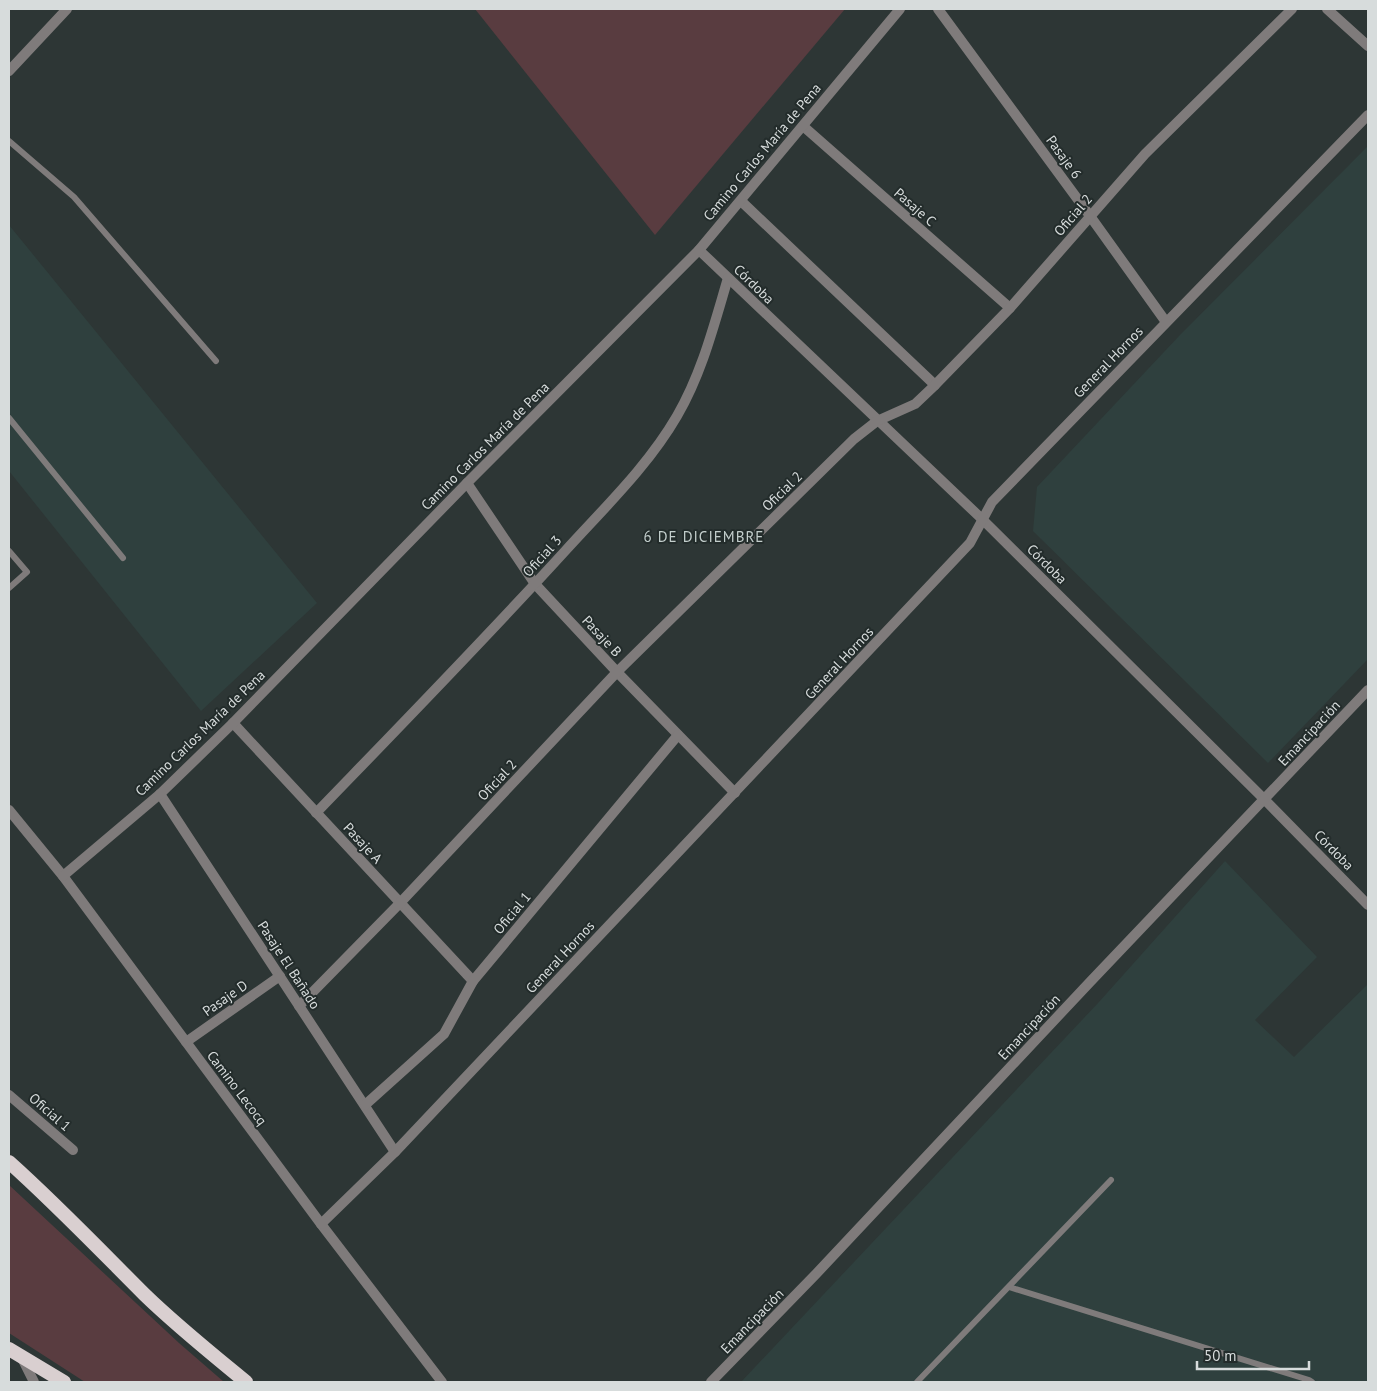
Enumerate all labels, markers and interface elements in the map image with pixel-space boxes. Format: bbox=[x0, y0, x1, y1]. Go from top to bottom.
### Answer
street label: Camino Carlos María de Pena bbox=[699, 80, 825, 224]
street label: Pasaje 6 bbox=[1042, 132, 1086, 182]
street label: Pasaje C bbox=[890, 184, 940, 230]
street label: Oficial 2 bbox=[1050, 190, 1096, 240]
street label: Córdoba bbox=[730, 260, 778, 308]
street label: General Hornos bbox=[1069, 322, 1147, 402]
street label: Camino Carlos María de Pena bbox=[417, 378, 553, 514]
street label: Oficial 2 bbox=[758, 467, 806, 515]
district label: 6 DE DICIEMBRE bbox=[644, 527, 764, 546]
street label: Oficial 3 bbox=[519, 532, 565, 580]
street label: Córdoba bbox=[1023, 540, 1071, 588]
street label: Pasaje B bbox=[578, 612, 626, 660]
street label: General Hornos bbox=[801, 623, 877, 703]
street label: Camino Carlos María de Pena bbox=[131, 666, 269, 800]
street label: Emancipación bbox=[1274, 696, 1344, 770]
street label: Oficial 2 bbox=[474, 756, 520, 804]
street label: Pasaje A bbox=[340, 819, 387, 868]
street label: Córdoba bbox=[1310, 826, 1358, 874]
street label: Oficial 1 bbox=[489, 888, 535, 938]
street label: Pasaje El Bañado bbox=[254, 917, 324, 1013]
street label: General Hornos bbox=[522, 917, 598, 997]
street label: Pasaje D bbox=[199, 976, 251, 1020]
street label: Emancipación bbox=[994, 990, 1064, 1064]
street label: Camino Lecocq bbox=[203, 1047, 271, 1129]
street label: Oficial 1 bbox=[25, 1089, 75, 1135]
street label: Emancipación bbox=[717, 1285, 787, 1357]
scale bar bbox=[1197, 1338, 1310, 1370]
text: 50 m bbox=[1204, 1346, 1237, 1365]

